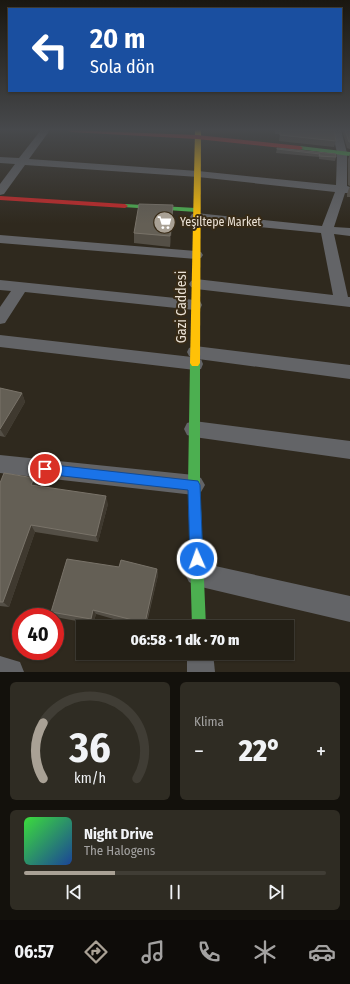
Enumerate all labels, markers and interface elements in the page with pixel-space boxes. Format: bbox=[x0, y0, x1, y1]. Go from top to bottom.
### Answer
text: 20 m bbox=[90, 22, 145, 55]
icon: left bbox=[24, 24, 76, 76]
text: Sola dön bbox=[90, 56, 155, 78]
supermarket icon: Yeşiltepe Market bbox=[151, 209, 177, 235]
place label: Yeşiltepe Market bbox=[180, 215, 261, 229]
street label: Gazi Caddesi bbox=[173, 271, 190, 343]
pin bbox=[28, 452, 62, 486]
icon: arrive bbox=[34, 458, 56, 480]
position arrow bbox=[176, 538, 218, 580]
speed limit sign: 40 bbox=[12, 608, 64, 660]
text: 06:58 · 1 dk · 70 m bbox=[130, 631, 240, 649]
text: Klima bbox=[194, 714, 224, 729]
text: 36 bbox=[68, 723, 111, 773]
text: 22° bbox=[239, 733, 281, 769]
text: − bbox=[194, 738, 204, 765]
text: + bbox=[316, 738, 326, 765]
text: km/h bbox=[74, 770, 106, 787]
text: Night Drive bbox=[84, 825, 153, 843]
text: The Halogens bbox=[84, 843, 155, 858]
icon: previous bbox=[63, 881, 85, 903]
icon: pause bbox=[164, 881, 186, 903]
icon: next bbox=[265, 881, 287, 903]
icon: directions bbox=[82, 938, 110, 966]
icon: music bbox=[139, 938, 167, 966]
icon: phone bbox=[195, 938, 223, 966]
icon: climate bbox=[251, 938, 279, 966]
icon: car bbox=[308, 938, 336, 966]
text: 06:57 bbox=[14, 941, 54, 963]

